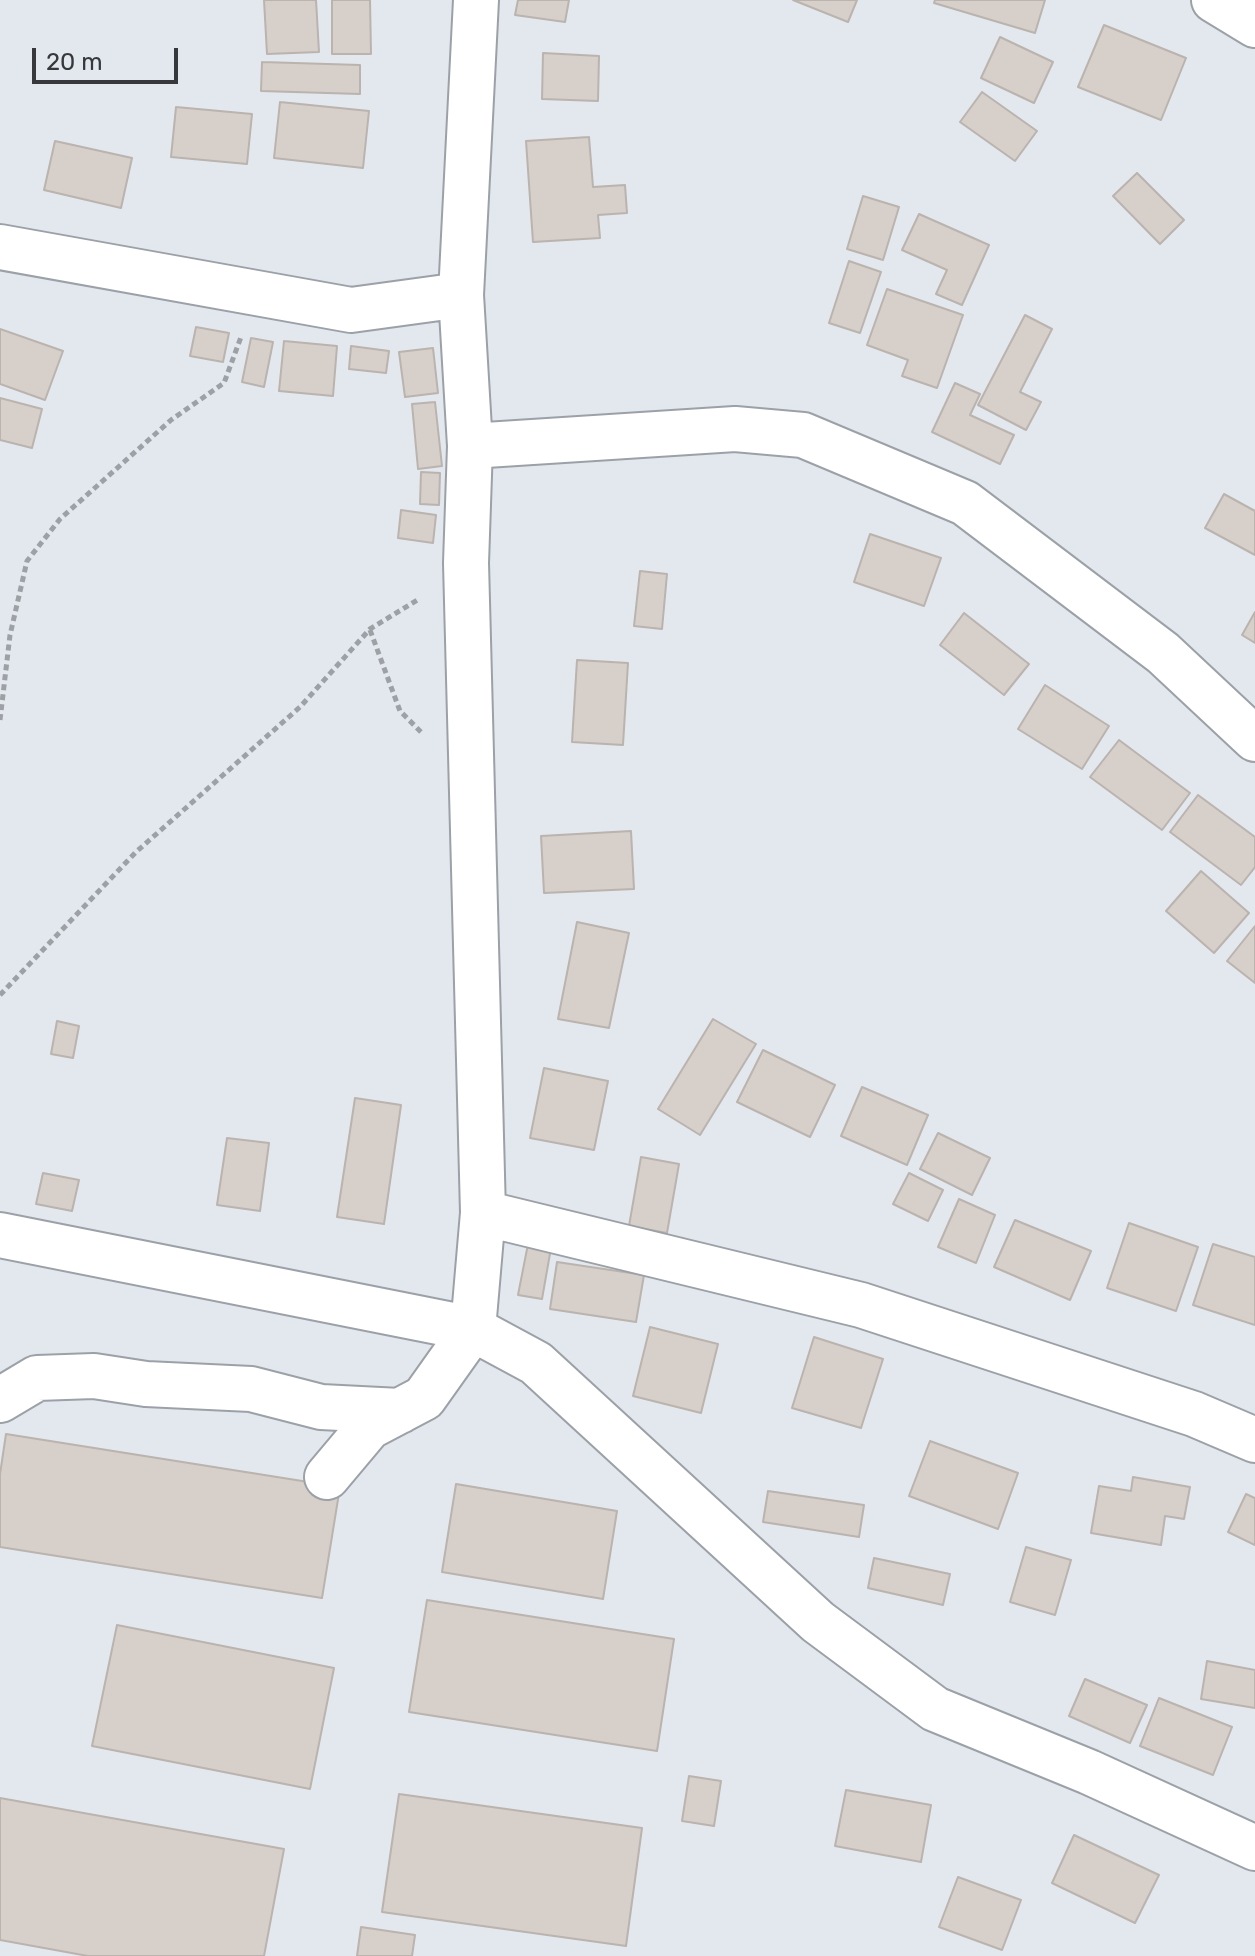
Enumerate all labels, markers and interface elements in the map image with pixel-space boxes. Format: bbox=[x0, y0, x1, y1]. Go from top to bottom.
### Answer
scale bar bbox=[36, 32, 182, 82]
text: 20 m bbox=[46, 48, 103, 76]

